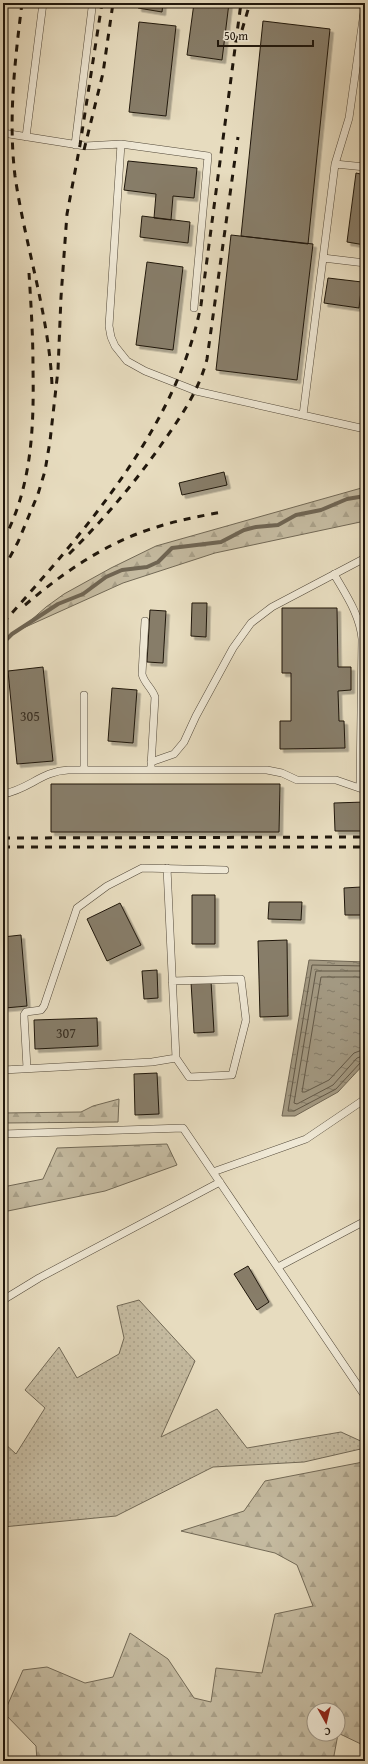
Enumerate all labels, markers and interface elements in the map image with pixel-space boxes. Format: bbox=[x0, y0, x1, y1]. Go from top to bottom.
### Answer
scale bar bbox=[218, 22, 313, 48]
text: 50 m bbox=[224, 27, 248, 44]
house number: 305 bbox=[20, 706, 40, 726]
house number: 307 bbox=[56, 1023, 76, 1043]
north arrow bbox=[306, 1702, 346, 1742]
text: С bbox=[323, 1724, 332, 1740]

